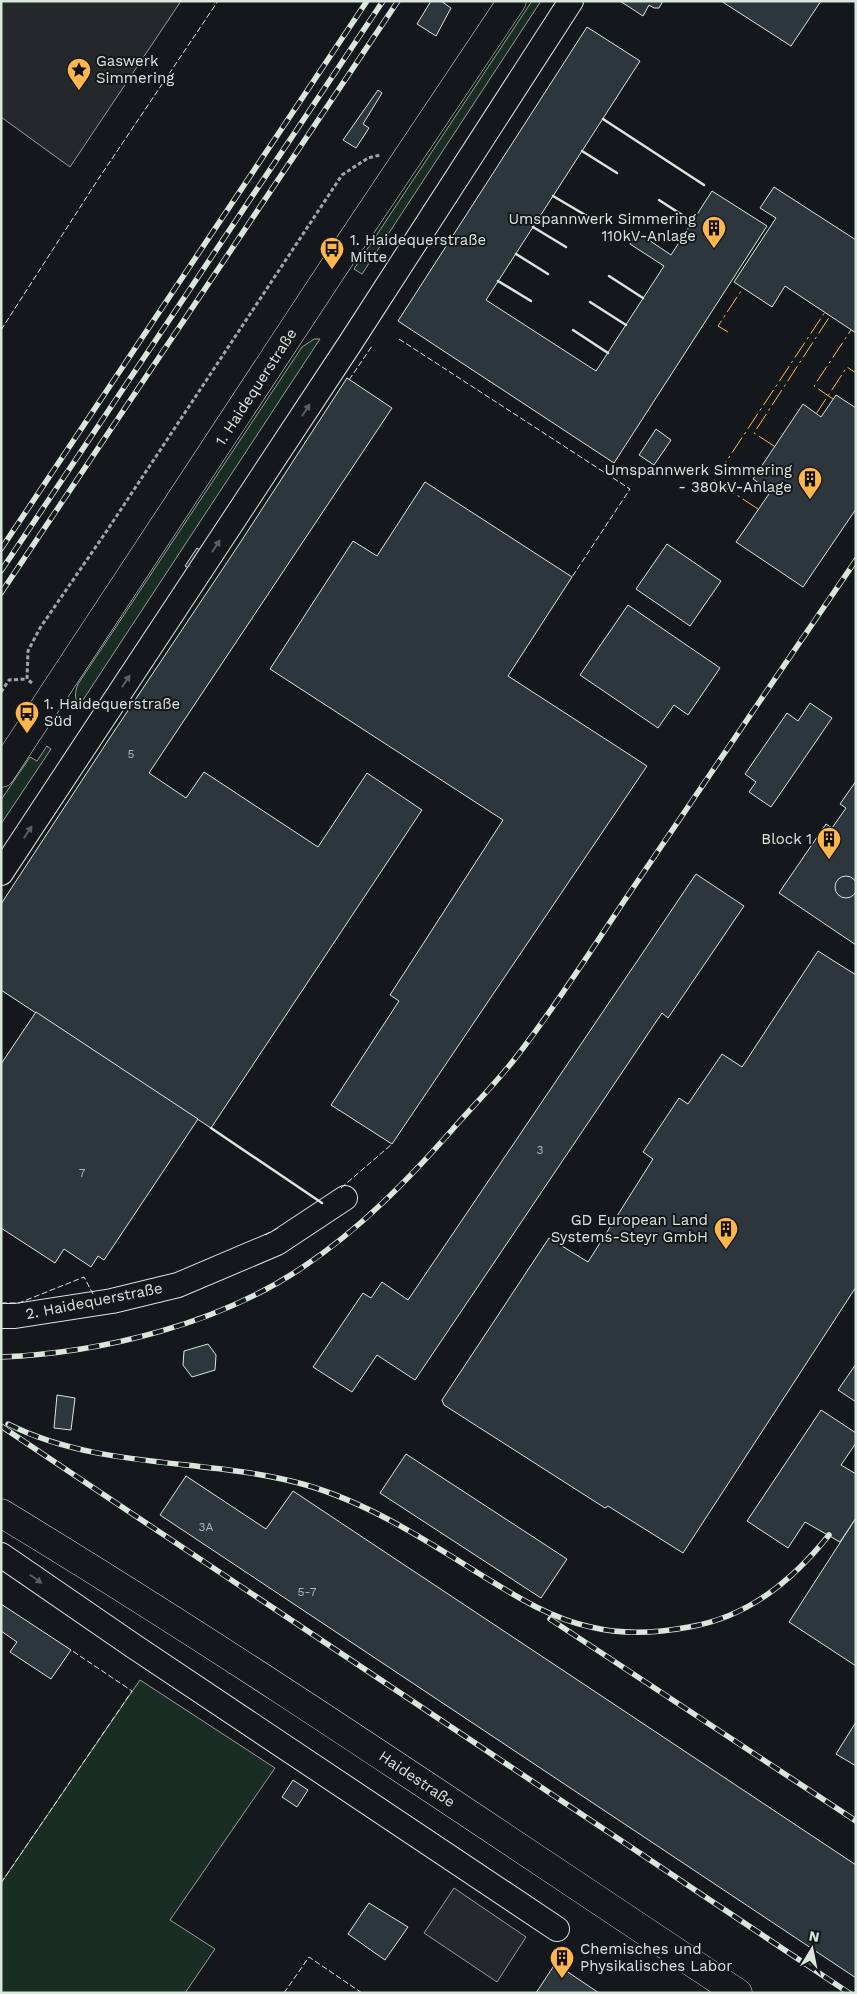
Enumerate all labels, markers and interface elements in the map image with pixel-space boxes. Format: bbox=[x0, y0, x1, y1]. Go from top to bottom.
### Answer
place label: Gaswerk Simmering bbox=[96, 52, 174, 87]
place icon: Gaswerk Simmering bbox=[66, 57, 92, 91]
place label: Umspannwerk Simmering 110kV-Anlage bbox=[508, 210, 696, 245]
building icon: Umspannwerk Simmering 110kV-Anlage bbox=[701, 215, 727, 249]
place label: 1. Haidequerstraße Mitte bbox=[350, 231, 486, 266]
bus stop icon: 1. Haidequerstraße Mitte bbox=[319, 236, 345, 270]
street label: 1. Haidequerstraße bbox=[211, 325, 301, 449]
one-way arrow bbox=[301, 404, 311, 417]
place label: Umspannwerk Simmering - 380kV-Anlage bbox=[604, 461, 792, 496]
building icon: Umspannwerk Simmering - 380kV-Anlage bbox=[797, 466, 823, 500]
one-way arrow bbox=[211, 539, 221, 552]
one-way arrow bbox=[122, 675, 131, 688]
place label: 1. Haidequerstraße Süd bbox=[44, 695, 180, 730]
bus stop icon: 1. Haidequerstraße Süd bbox=[14, 700, 40, 734]
house number: 5 bbox=[128, 747, 135, 761]
one-way arrow bbox=[23, 825, 33, 839]
building icon: Block 1 bbox=[816, 826, 842, 860]
place label: Block 1 bbox=[761, 830, 812, 848]
house number: 3 bbox=[537, 1143, 544, 1157]
house number: 7 bbox=[79, 1166, 86, 1180]
place label: GD European Land Systems-Steyr GmbH bbox=[551, 1211, 708, 1246]
building icon: GD European Land Systems-Steyr GmbH bbox=[713, 1216, 739, 1250]
street label: 2. Haidequerstraße bbox=[24, 1279, 164, 1323]
house number: 3A bbox=[199, 1520, 214, 1534]
one-way arrow bbox=[29, 1574, 43, 1584]
house number: 5-7 bbox=[297, 1585, 317, 1599]
street label: Haidestraße bbox=[376, 1747, 458, 1811]
north arrow bbox=[787, 1924, 837, 1974]
text: N bbox=[808, 1927, 821, 1945]
place label: Chemisches und Physikalisches Labor bbox=[580, 1940, 732, 1975]
building icon: Chemisches und Physikalisches Labor bbox=[549, 1945, 575, 1979]

